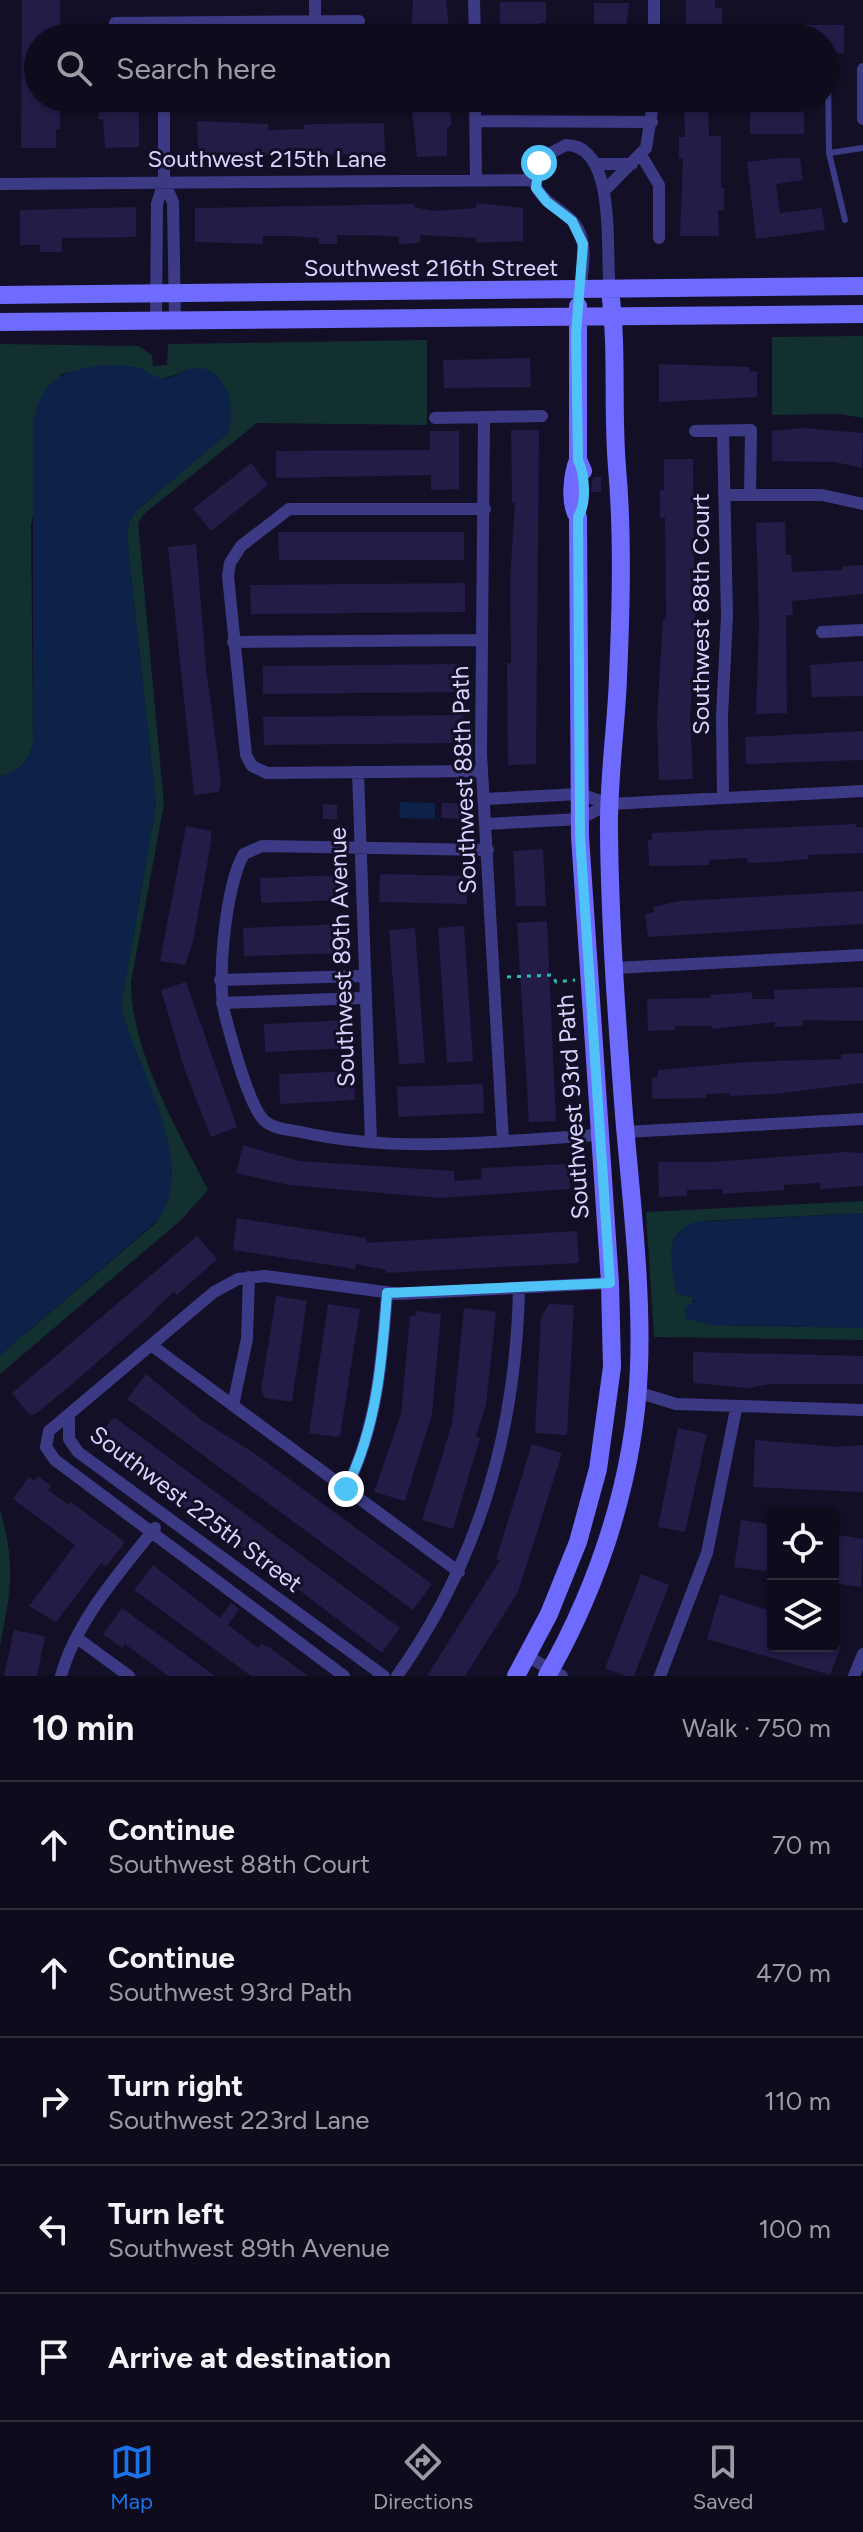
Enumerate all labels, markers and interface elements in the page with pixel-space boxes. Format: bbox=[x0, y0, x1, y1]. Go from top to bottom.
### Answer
search box bbox=[24, 24, 839, 112]
icon: search bbox=[52, 46, 96, 90]
text: Search here bbox=[116, 50, 276, 87]
street label: Southwest 215th Lane bbox=[148, 144, 386, 173]
route start bbox=[521, 145, 557, 181]
street label: Southwest 216th Street bbox=[304, 253, 558, 282]
street label: Southwest 88th Court bbox=[686, 493, 715, 735]
street label: Southwest 88th Path bbox=[445, 665, 482, 895]
street label: Southwest 89th Avenue bbox=[322, 827, 361, 1087]
street label: Southwest 93rd Path bbox=[550, 994, 595, 1220]
street label: Southwest 225th Street bbox=[84, 1419, 308, 1598]
route end bbox=[328, 1471, 364, 1507]
map controls bbox=[767, 1508, 839, 1652]
button: locate bbox=[767, 1508, 839, 1580]
button: layers bbox=[767, 1580, 839, 1652]
text: 10 min bbox=[32, 1708, 134, 1749]
text: Walk · 750 m bbox=[682, 1712, 831, 1744]
text: Continue bbox=[108, 1811, 235, 1848]
icon: ahead bbox=[32, 1823, 76, 1867]
text: 70 m bbox=[772, 1829, 831, 1861]
text: Southwest 88th Court bbox=[108, 1848, 370, 1880]
text: Continue bbox=[108, 1939, 235, 1976]
icon: ahead bbox=[32, 1951, 76, 1995]
text: 470 m bbox=[756, 1957, 831, 1989]
text: Southwest 93rd Path bbox=[108, 1976, 352, 2008]
text: Turn right bbox=[108, 2067, 243, 2104]
icon: right bbox=[32, 2079, 76, 2123]
text: 110 m bbox=[764, 2085, 831, 2117]
text: Southwest 223rd Lane bbox=[108, 2104, 369, 2136]
text: Turn left bbox=[108, 2195, 225, 2232]
icon: left bbox=[32, 2207, 76, 2251]
text: 100 m bbox=[758, 2213, 831, 2245]
text: Southwest 89th Avenue bbox=[108, 2232, 390, 2264]
icon: arrive bbox=[32, 2335, 76, 2379]
text: Arrive at destination bbox=[108, 2339, 391, 2376]
tab: Map bbox=[110, 2440, 154, 2515]
tab: Directions bbox=[373, 2440, 473, 2515]
tab: Saved bbox=[693, 2440, 753, 2515]

